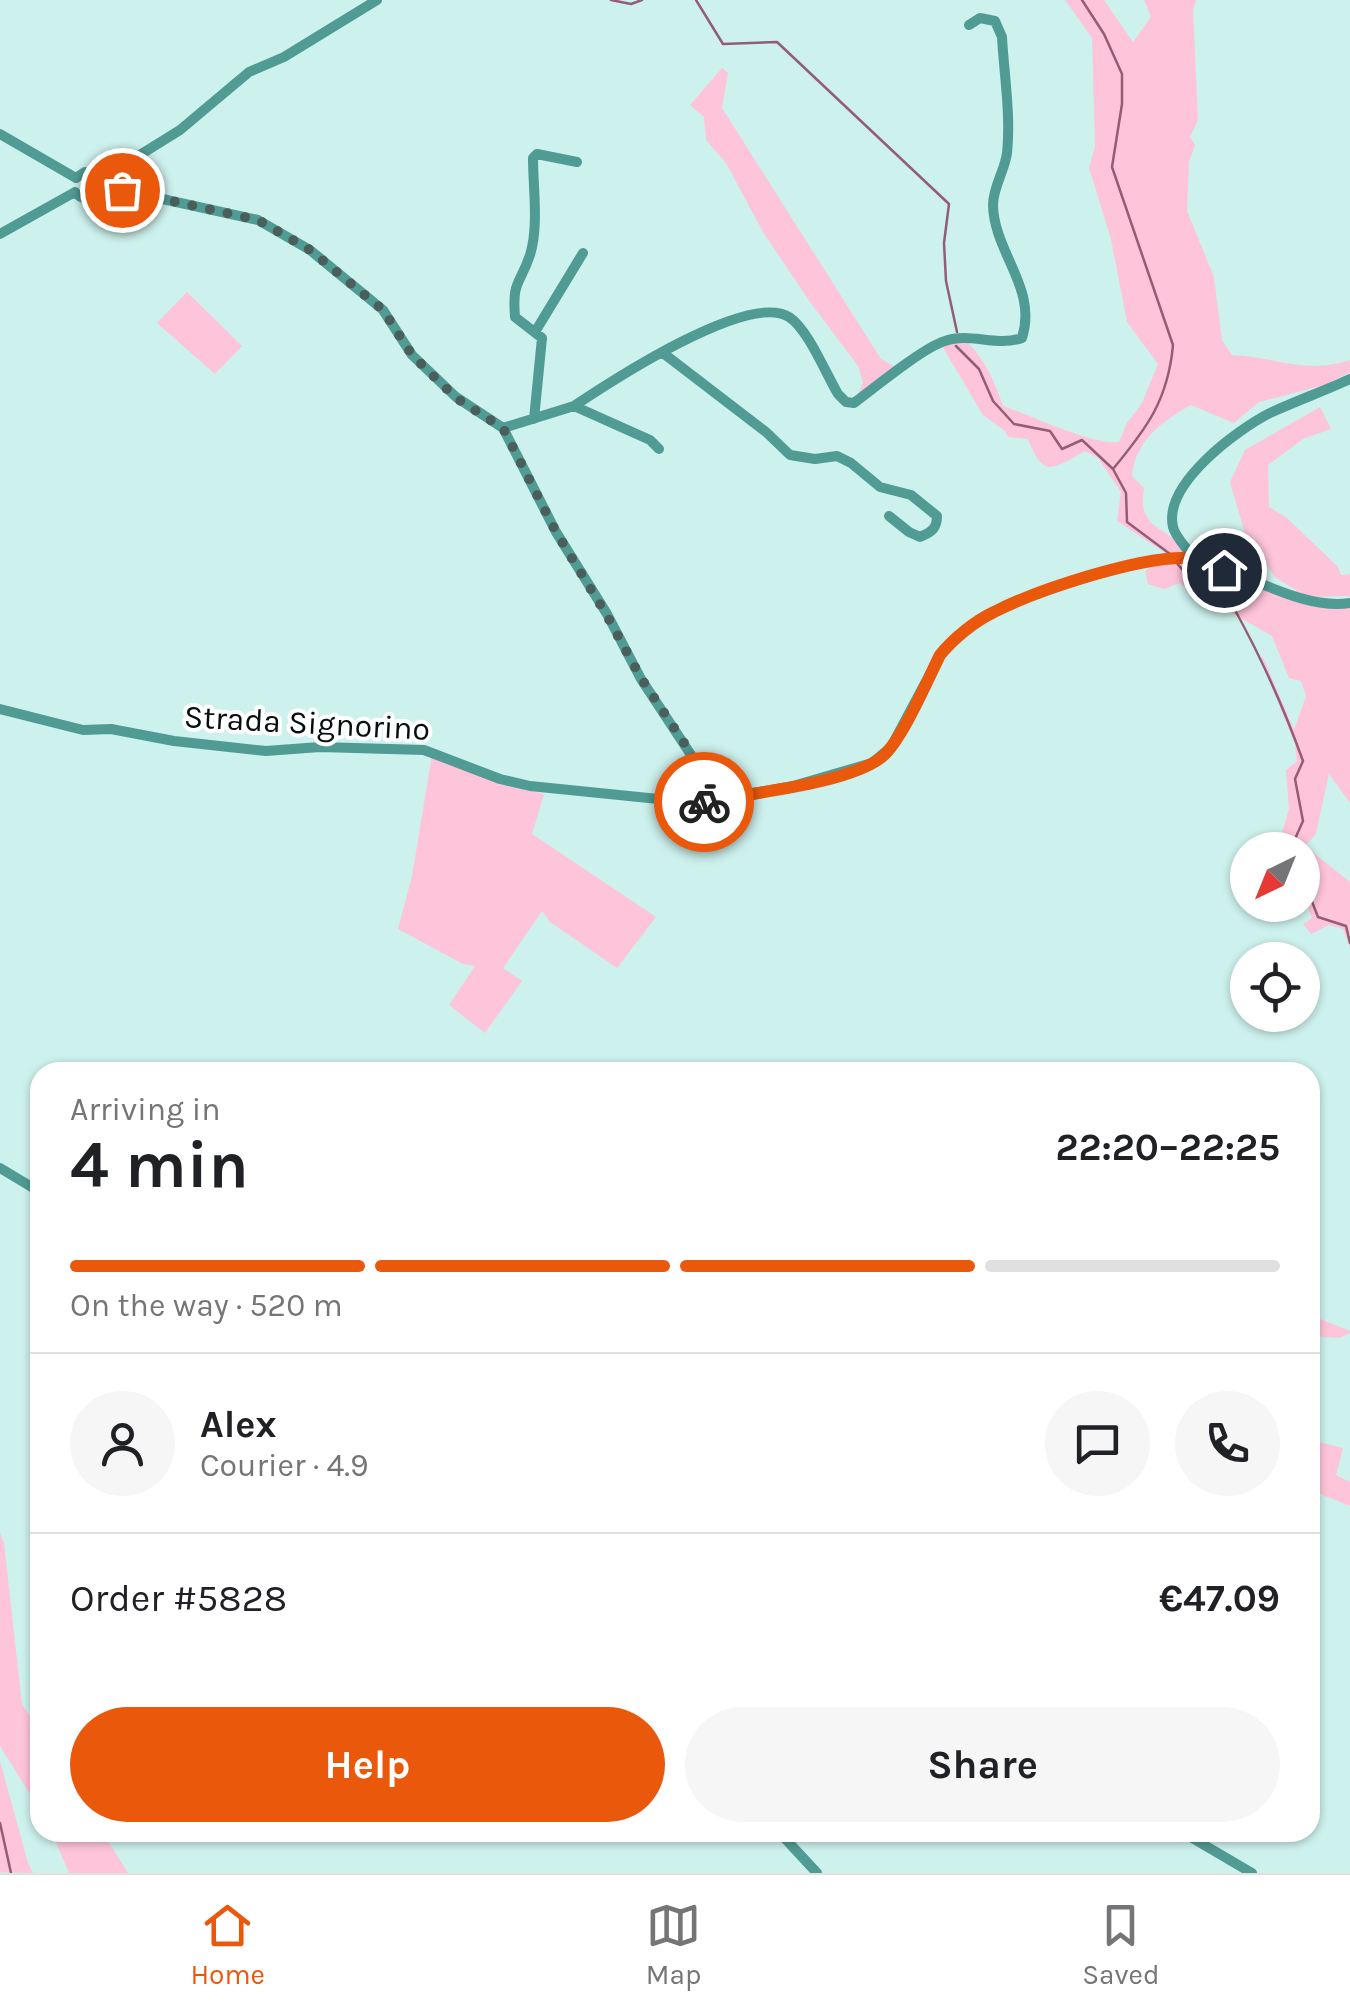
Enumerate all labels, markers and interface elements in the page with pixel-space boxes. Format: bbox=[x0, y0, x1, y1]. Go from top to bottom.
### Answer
pin bbox=[80, 148, 165, 233]
icon: bag bbox=[95, 163, 150, 218]
pin bbox=[1182, 528, 1267, 613]
icon: home bbox=[1197, 543, 1252, 598]
street label: Strada Signorino bbox=[183, 698, 431, 748]
courier bbox=[654, 752, 754, 852]
icon: bike bbox=[677, 775, 732, 830]
north arrow bbox=[1230, 832, 1320, 922]
map controls bbox=[1230, 832, 1320, 1032]
button: locate bbox=[1230, 942, 1320, 1032]
text: Arriving in bbox=[70, 1091, 221, 1128]
text: 22:20–22:25 bbox=[1055, 1125, 1280, 1170]
text: 4 min bbox=[70, 1127, 249, 1203]
text: On the way · 520 m bbox=[70, 1287, 343, 1324]
button: person bbox=[70, 1391, 175, 1496]
button: chat bbox=[1045, 1391, 1150, 1496]
button: phone bbox=[1175, 1391, 1280, 1496]
text: Alex bbox=[200, 1402, 277, 1447]
text: Courier · 4.9 bbox=[200, 1447, 369, 1484]
text: Order #5828 bbox=[70, 1576, 287, 1621]
text: €47.09 bbox=[1159, 1576, 1280, 1621]
button: Help bbox=[70, 1707, 665, 1822]
button: Share bbox=[685, 1707, 1280, 1822]
tab: Home bbox=[190, 1898, 265, 1991]
tab: Map bbox=[646, 1898, 701, 1991]
tab: Saved bbox=[1082, 1898, 1160, 1991]

